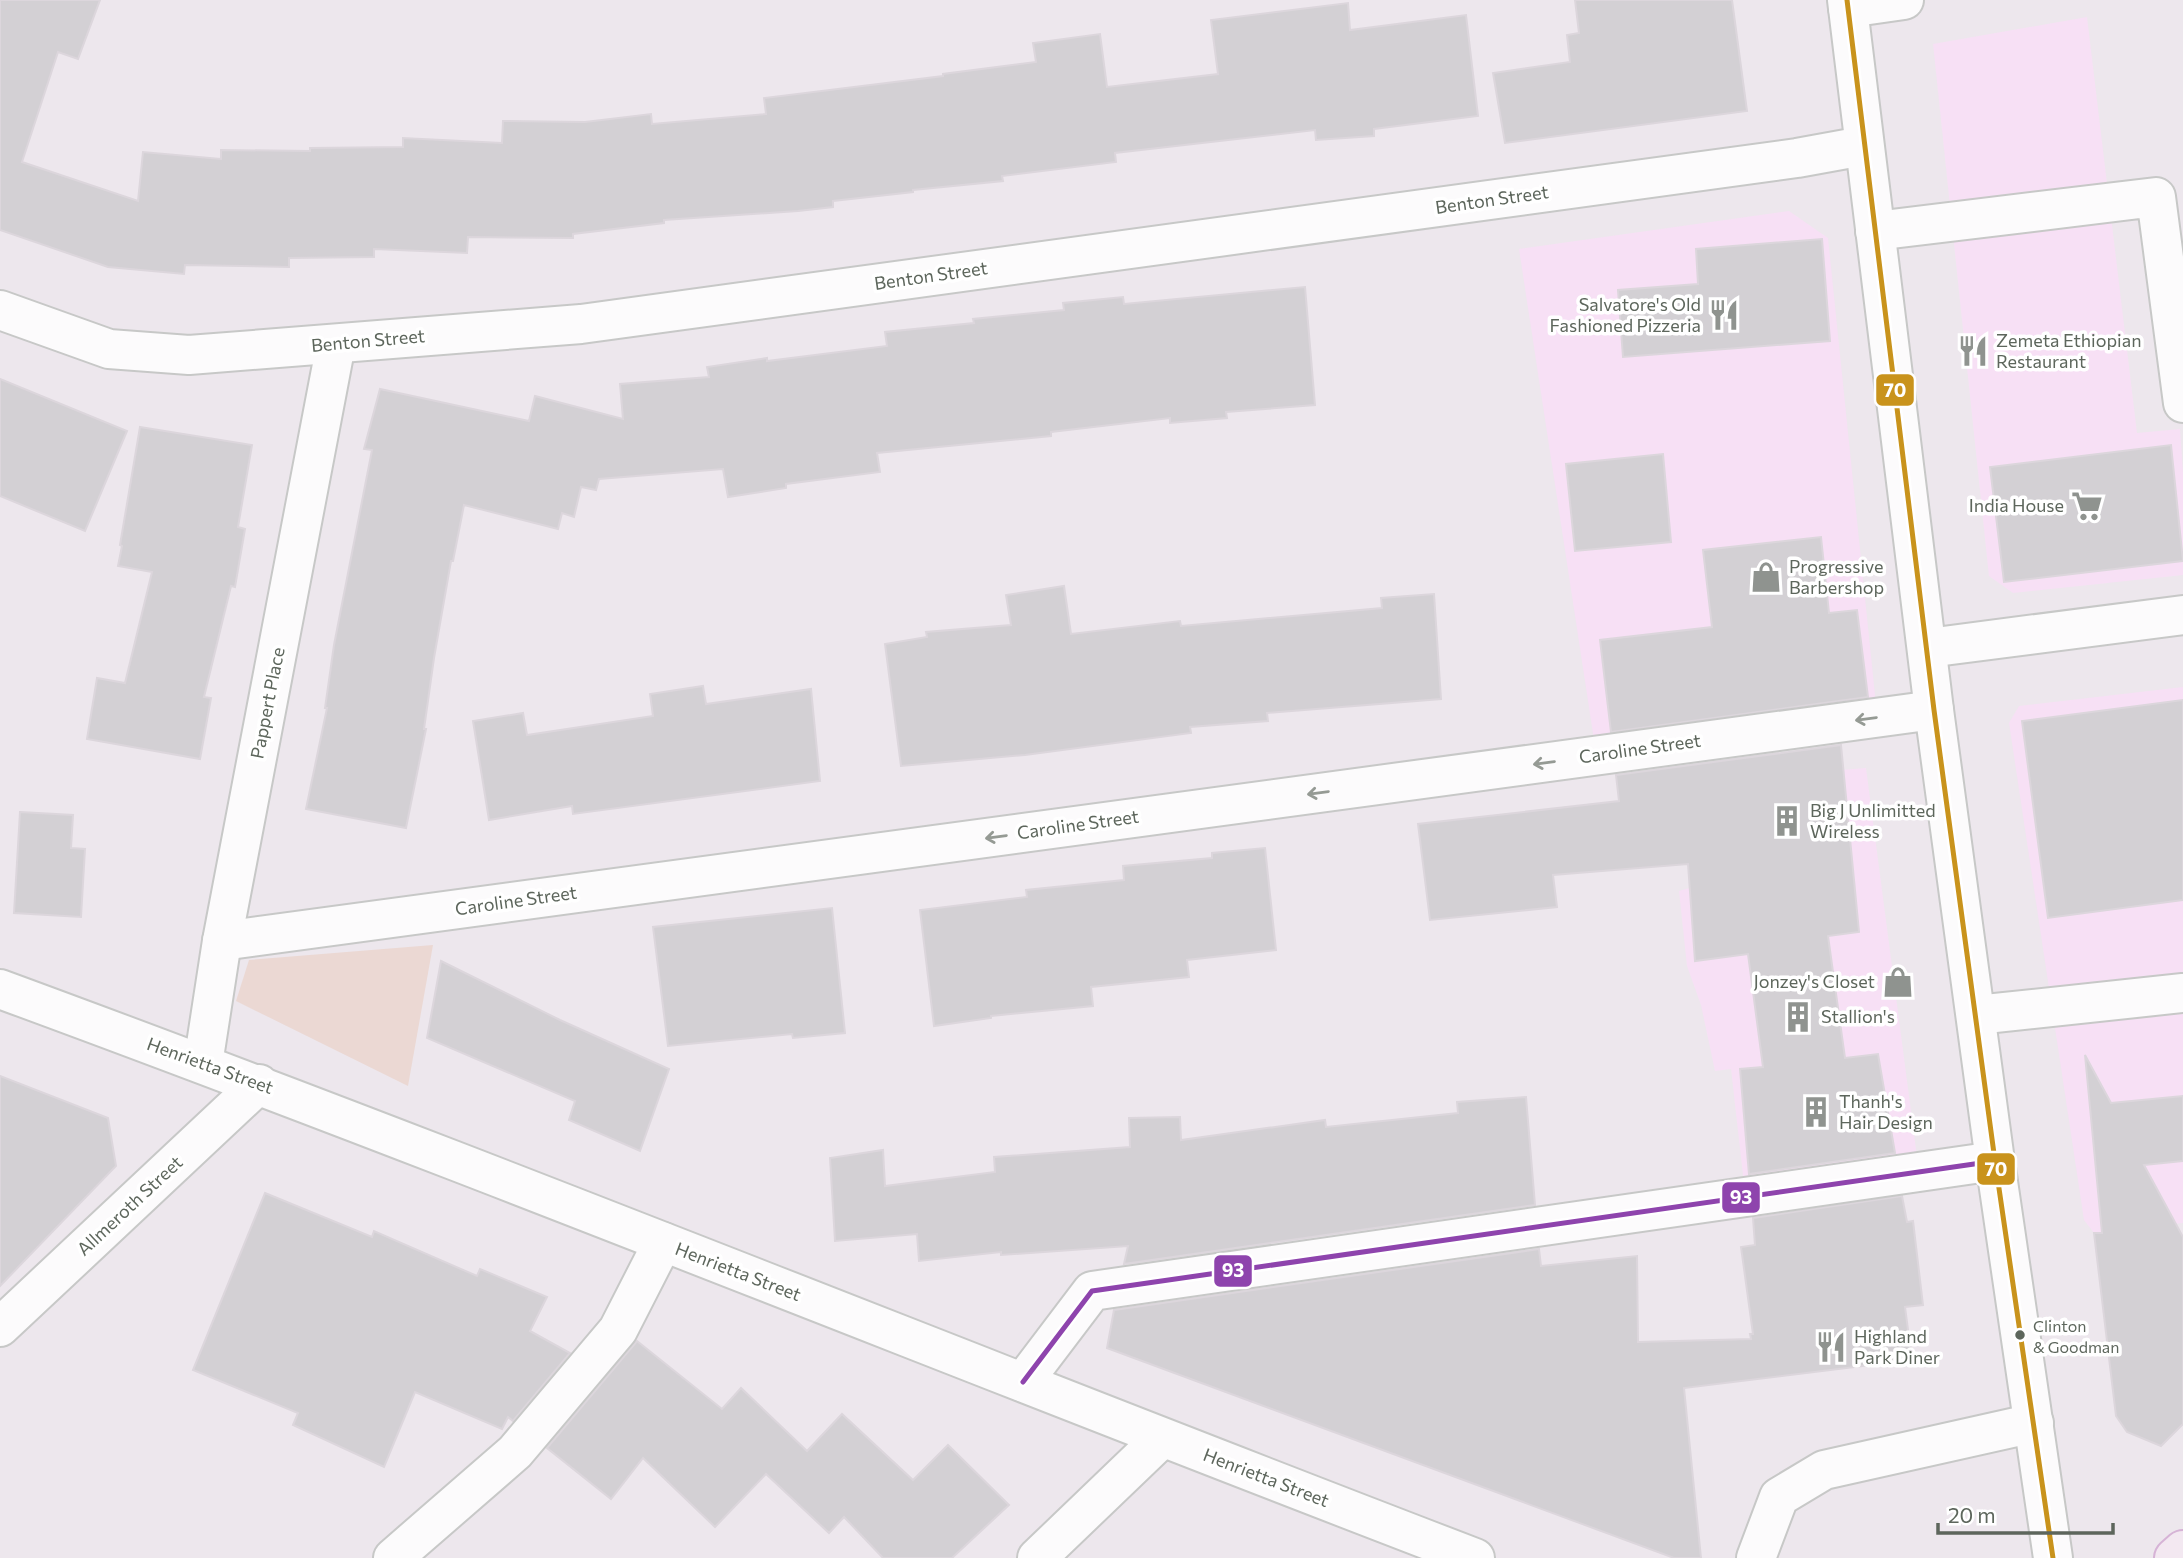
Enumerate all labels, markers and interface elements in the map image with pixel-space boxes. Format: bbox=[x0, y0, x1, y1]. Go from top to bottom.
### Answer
street label: Benton Street bbox=[1434, 180, 1550, 218]
street label: Benton Street bbox=[873, 256, 989, 294]
place label: Salvatore's Old Fashioned Pizzeria bbox=[1550, 293, 1701, 336]
restaurant icon: Salvatore's Old Fashioned Pizzeria bbox=[1707, 298, 1741, 332]
street label: Benton Street bbox=[310, 324, 426, 356]
place label: Zemeta Ethiopian Restaurant bbox=[1996, 329, 2141, 372]
restaurant icon: Zemeta Ethiopian Restaurant bbox=[1956, 334, 1990, 368]
line badge: 70 bbox=[1875, 373, 1915, 407]
text: 70 bbox=[1884, 378, 1906, 401]
supermarket icon: India House bbox=[2070, 489, 2104, 523]
place label: India House bbox=[1969, 494, 2064, 516]
place label: Progressive Barbershop bbox=[1789, 555, 1884, 598]
shop icon: Progressive Barbershop bbox=[1749, 560, 1783, 594]
street label: Pappert Place bbox=[245, 645, 289, 760]
one-way arrow bbox=[1855, 713, 1878, 726]
street label: Caroline Street bbox=[1578, 729, 1702, 767]
one-way arrow bbox=[1533, 756, 1556, 769]
one-way arrow bbox=[1307, 787, 1330, 800]
place label: Big J Unlimitted Wireless bbox=[1810, 799, 1936, 842]
building icon: Big J Unlimitted Wireless bbox=[1770, 804, 1804, 838]
street label: Caroline Street bbox=[1016, 805, 1140, 843]
one-way arrow bbox=[985, 830, 1008, 843]
street label: Caroline Street bbox=[454, 881, 578, 919]
shop icon: Jonzey's Closet bbox=[1881, 965, 1915, 999]
place label: Jonzey's Closet bbox=[1754, 970, 1875, 992]
building icon: Stallion's bbox=[1781, 1000, 1815, 1034]
place label: Stallion's bbox=[1821, 1005, 1895, 1027]
street label: Henrietta Street bbox=[144, 1032, 277, 1098]
place label: Thanh's Hair Design bbox=[1839, 1090, 1933, 1133]
building icon: Thanh's Hair Design bbox=[1799, 1095, 1833, 1129]
street label: Allmeroth Street bbox=[72, 1151, 187, 1260]
line badge: 70 bbox=[1976, 1152, 2016, 1186]
text: 70 bbox=[1985, 1157, 2007, 1180]
line badge: 93 bbox=[1721, 1181, 1761, 1214]
text: 93 bbox=[1730, 1185, 1752, 1208]
street label: Henrietta Street bbox=[672, 1237, 804, 1305]
line badge: 93 bbox=[1213, 1254, 1253, 1288]
text: 93 bbox=[1222, 1258, 1244, 1281]
place label: Clinton & Goodman bbox=[2033, 1316, 2119, 1356]
place label: Highland Park Diner bbox=[1854, 1325, 1940, 1368]
marker: Clinton & Goodman bbox=[2013, 1328, 2027, 1342]
restaurant icon: Highland Park Diner bbox=[1814, 1330, 1848, 1364]
street label: Henrietta Street bbox=[1200, 1443, 1332, 1511]
scale bar bbox=[1938, 1492, 2113, 1536]
text: 20 m bbox=[1948, 1502, 1996, 1527]

